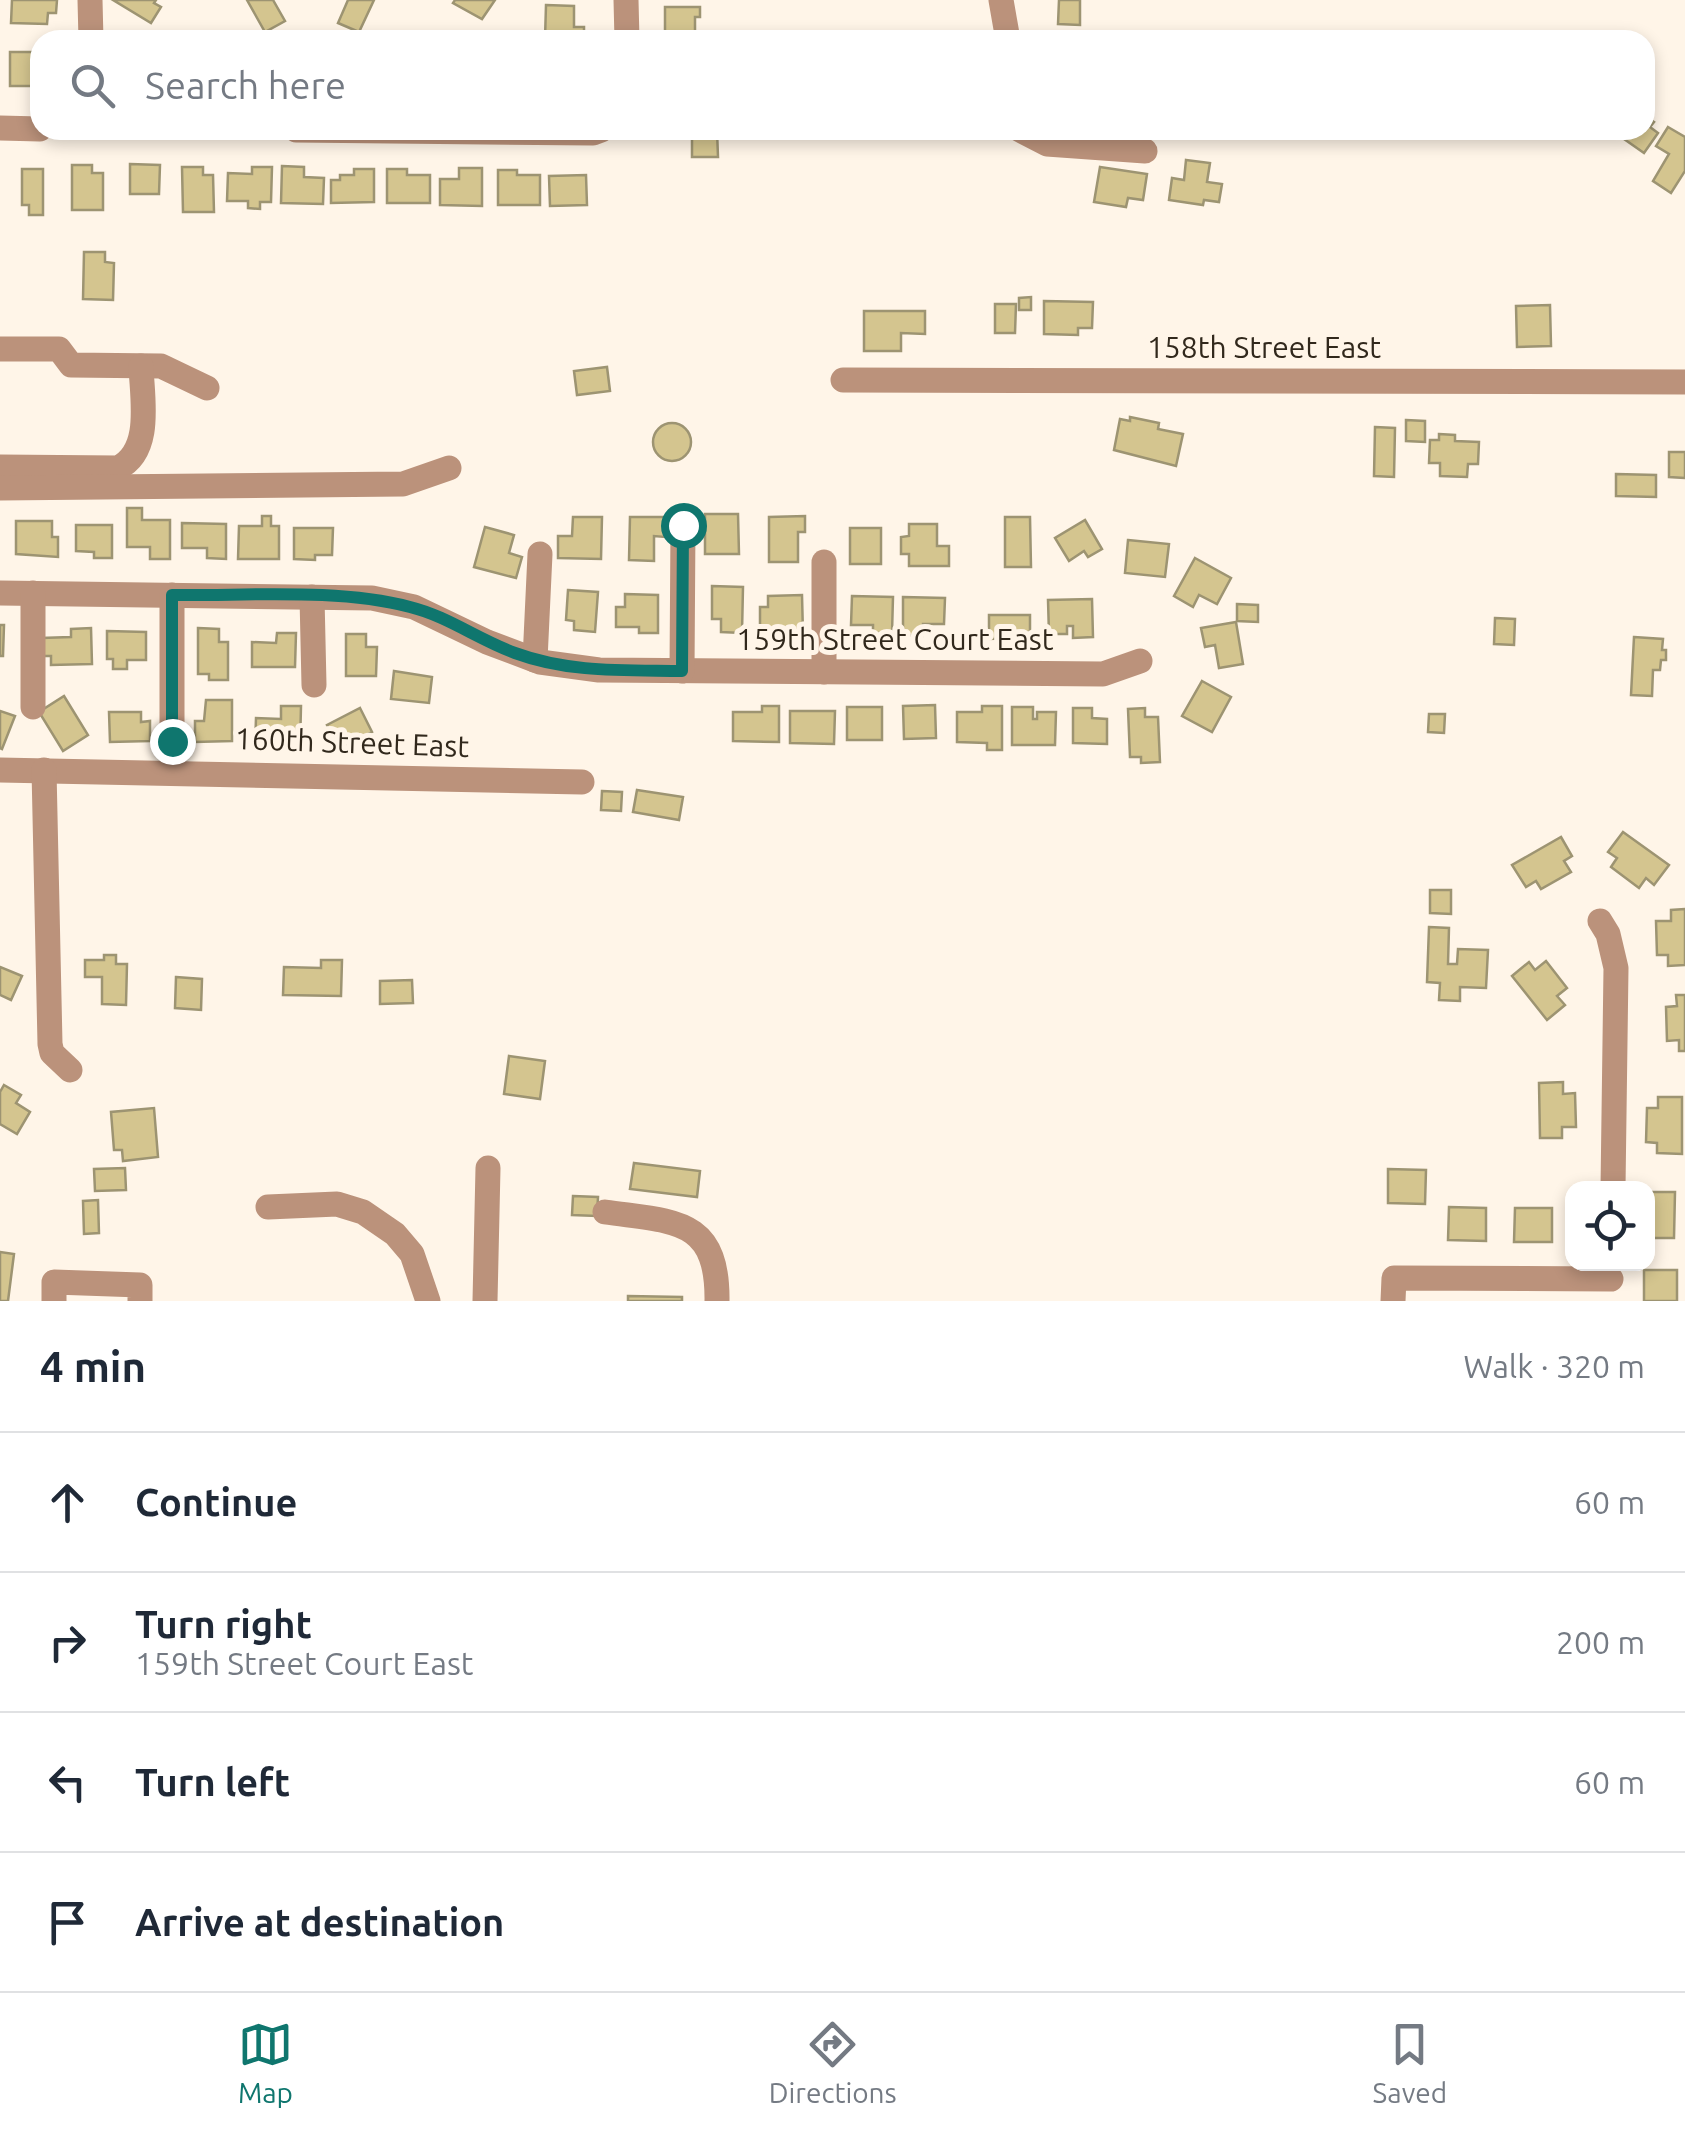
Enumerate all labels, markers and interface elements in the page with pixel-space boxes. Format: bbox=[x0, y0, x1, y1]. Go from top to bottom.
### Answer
search box bbox=[30, 30, 1655, 140]
icon: search bbox=[65, 58, 120, 113]
text: Search here bbox=[145, 64, 346, 106]
street label: 158th Street East bbox=[1147, 330, 1381, 364]
route start bbox=[661, 503, 707, 549]
street label: 159th Street Court East bbox=[736, 622, 1054, 656]
route end bbox=[150, 719, 196, 765]
street label: 160th Street East bbox=[234, 721, 470, 763]
map controls bbox=[1565, 1181, 1655, 1271]
button: locate bbox=[1565, 1181, 1655, 1271]
text: 4 min bbox=[40, 1343, 146, 1390]
text: Walk · 320 m bbox=[1463, 1348, 1645, 1384]
icon: ahead bbox=[40, 1475, 95, 1530]
text: Continue bbox=[135, 1481, 297, 1523]
text: 60 m bbox=[1574, 1484, 1645, 1520]
text: Turn right bbox=[135, 1603, 312, 1645]
icon: right bbox=[40, 1615, 95, 1670]
text: 200 m bbox=[1556, 1624, 1645, 1660]
text: 159th Street Court East bbox=[135, 1645, 473, 1681]
icon: left bbox=[40, 1755, 95, 1810]
text: Turn left bbox=[135, 1761, 290, 1803]
text: 60 m bbox=[1574, 1764, 1645, 1800]
icon: arrive bbox=[40, 1895, 95, 1950]
text: Arrive at destination bbox=[135, 1901, 504, 1943]
tab: Map bbox=[238, 2017, 293, 2108]
tab: Directions bbox=[769, 2017, 897, 2108]
tab: Saved bbox=[1373, 2017, 1447, 2108]

